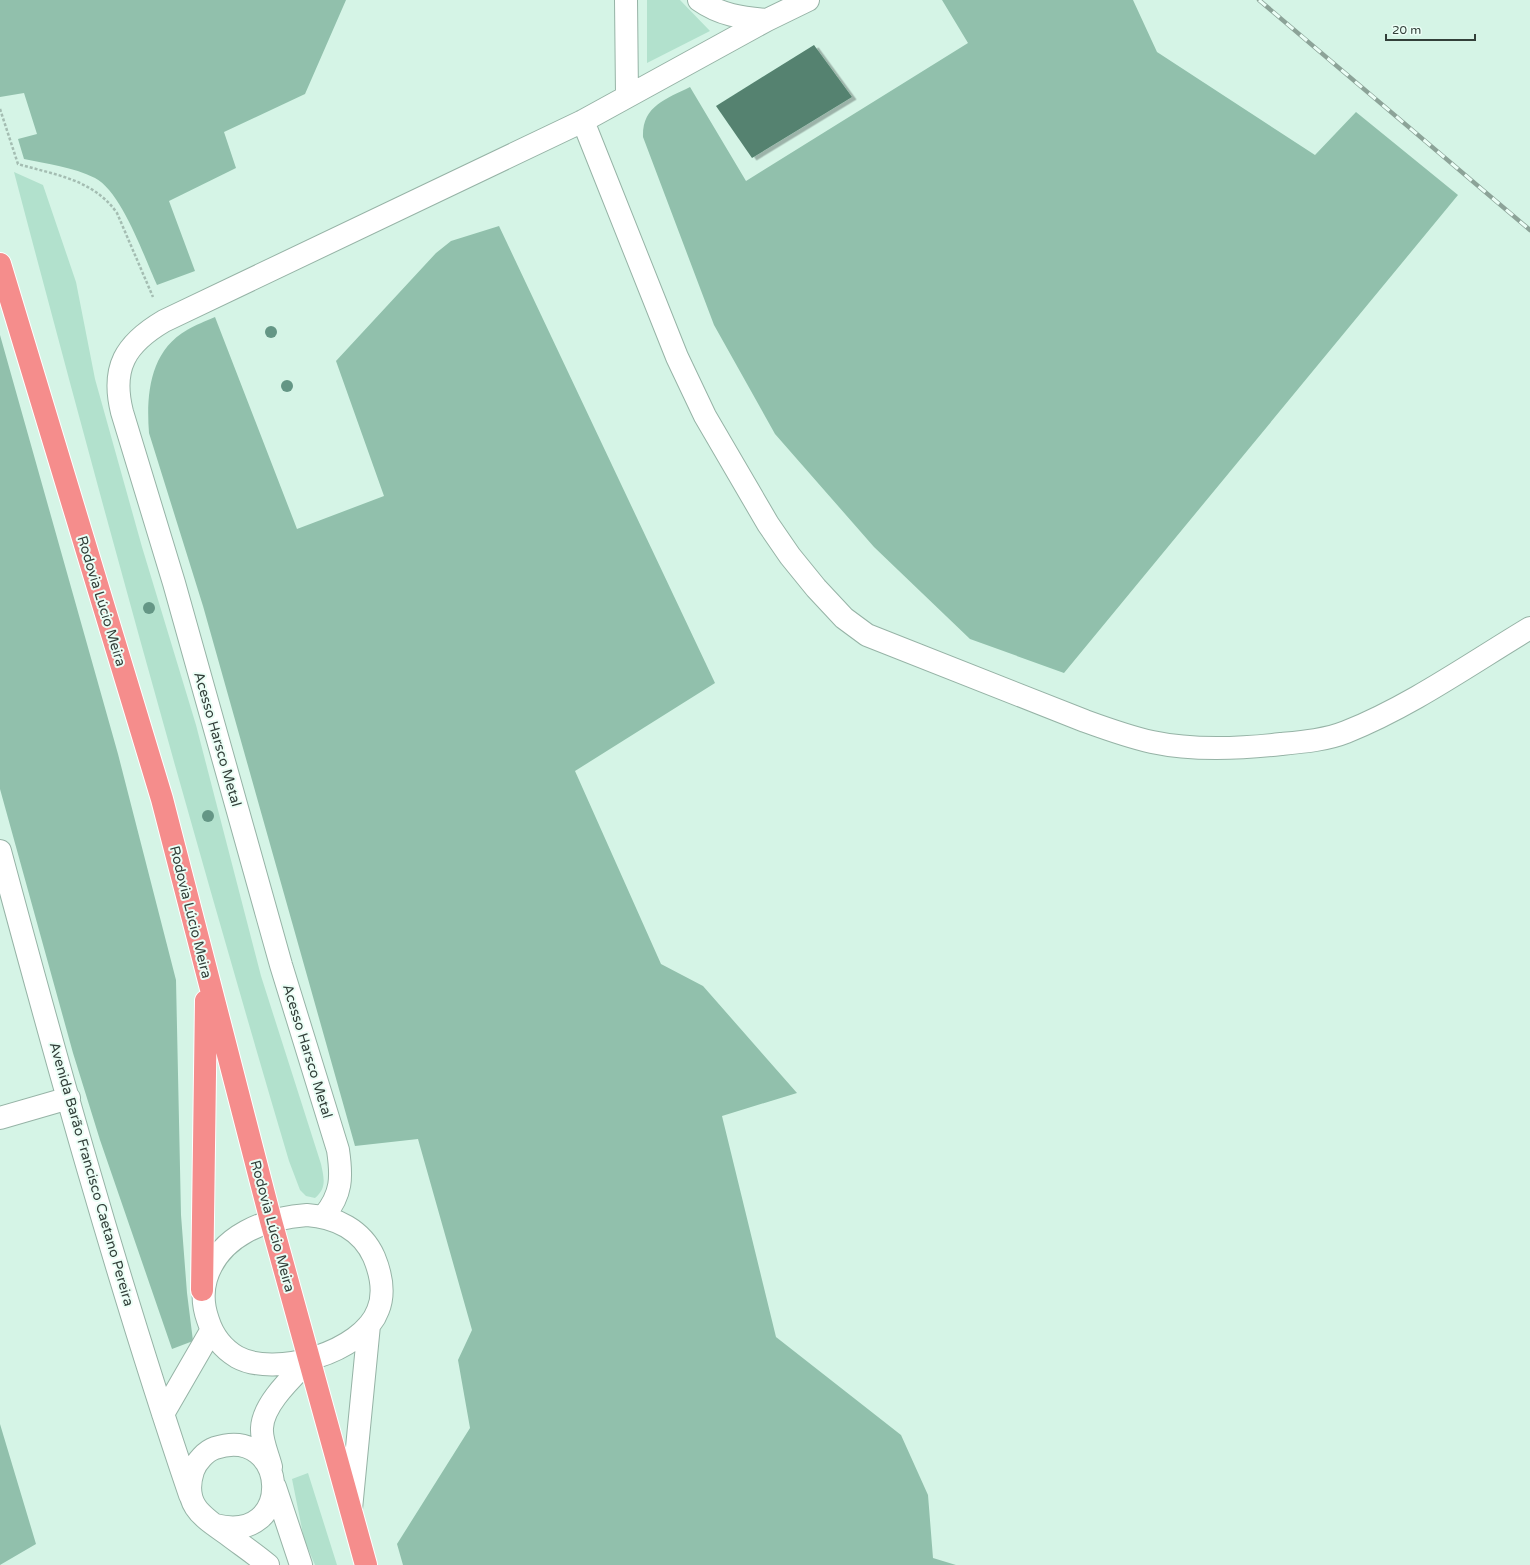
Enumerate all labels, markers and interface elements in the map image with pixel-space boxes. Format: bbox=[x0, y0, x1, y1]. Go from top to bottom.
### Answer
scale bar bbox=[1386, 16, 1475, 42]
text: 20 m bbox=[1392, 23, 1421, 37]
street label: Rodovia Lúcio Meira bbox=[74, 534, 130, 669]
street label: Acesso Harsco Metal bbox=[190, 670, 245, 808]
street label: Rodovia Lúcio Meira bbox=[166, 844, 215, 980]
street label: Acesso Harsco Metal bbox=[279, 982, 336, 1120]
street label: Avenida Barão Francisco Caetano Pereira bbox=[46, 1040, 137, 1308]
street label: Rodovia Lúcio Meira bbox=[247, 1158, 298, 1294]

